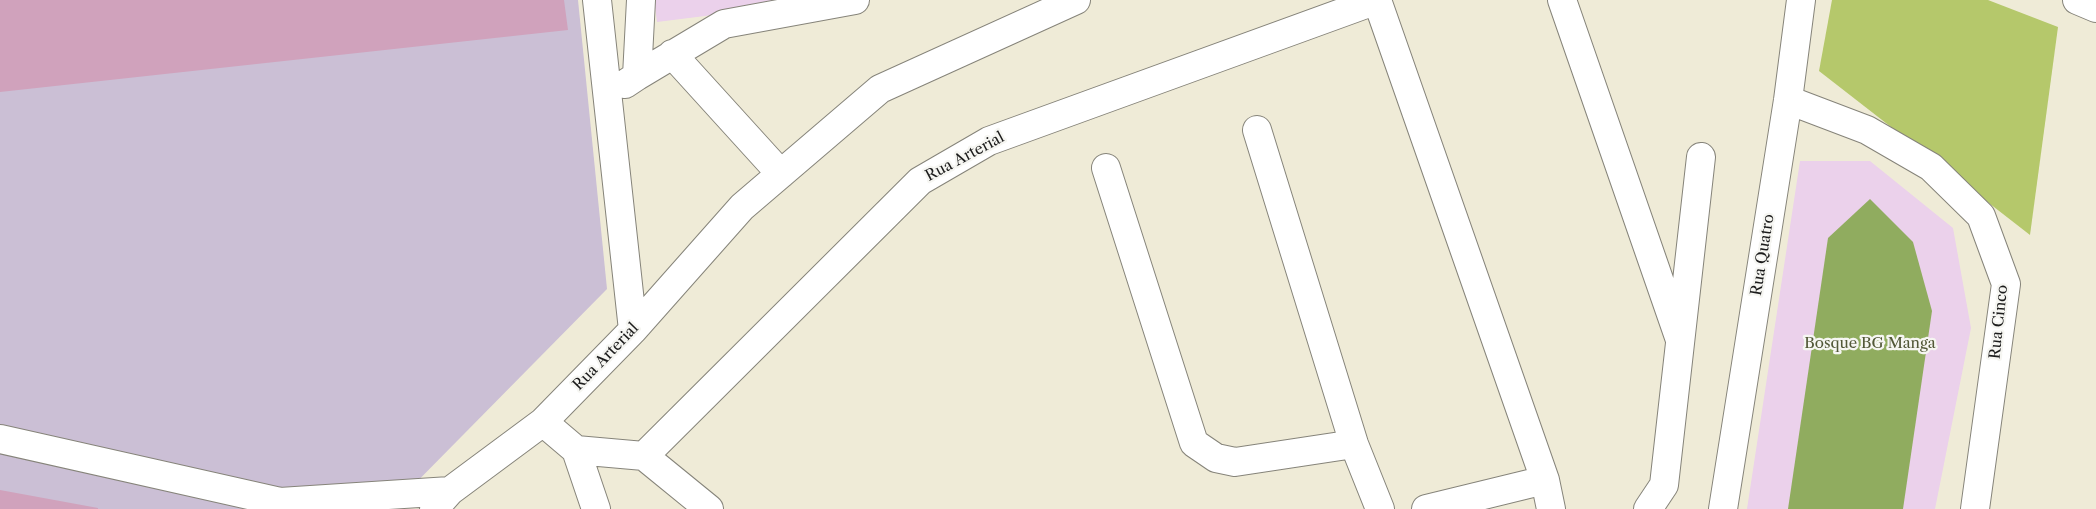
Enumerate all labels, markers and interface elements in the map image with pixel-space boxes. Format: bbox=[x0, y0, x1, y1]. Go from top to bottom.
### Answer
street label: Rua Arterial bbox=[923, 129, 1007, 185]
street label: Rua Quatro bbox=[1748, 213, 1778, 297]
street label: Rua Cinco bbox=[1986, 284, 2012, 360]
street label: Rua Arterial bbox=[569, 320, 643, 394]
park label: Bosque BG Manga bbox=[1804, 335, 1936, 353]

